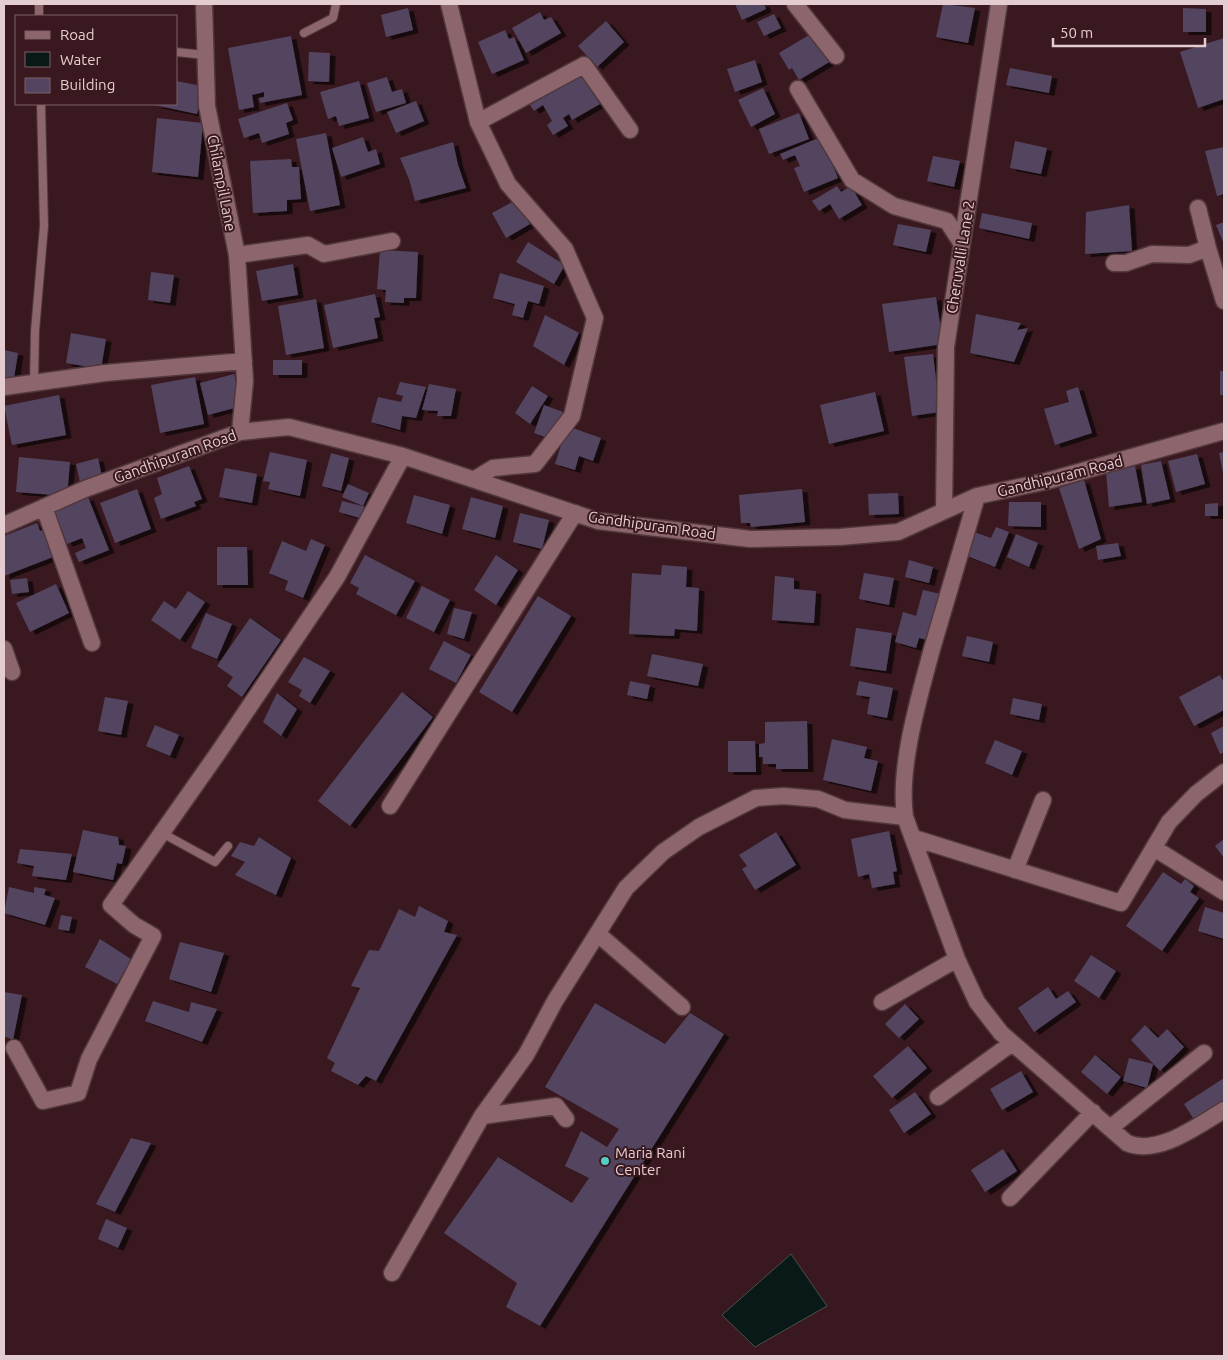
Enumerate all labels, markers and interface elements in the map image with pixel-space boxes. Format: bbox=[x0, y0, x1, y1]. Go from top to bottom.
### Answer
legend bbox=[15, 15, 178, 105]
scale bar bbox=[1053, 15, 1206, 47]
text: 50 m bbox=[1060, 24, 1093, 41]
text: Road bbox=[60, 26, 95, 43]
text: Water bbox=[60, 51, 101, 68]
text: Building bbox=[60, 76, 115, 93]
street label: Chilampil Lane bbox=[204, 133, 240, 233]
street label: Cheruvalli Lane 2 bbox=[943, 199, 977, 315]
street label: Gandhipuram Road bbox=[112, 426, 238, 486]
street label: Gandhipuram Road bbox=[995, 452, 1125, 500]
street label: Gandhipuram Road bbox=[587, 508, 717, 542]
place label: Maria Rani Center bbox=[615, 1144, 685, 1178]
marker: Maria Rani Center bbox=[599, 1155, 611, 1167]

